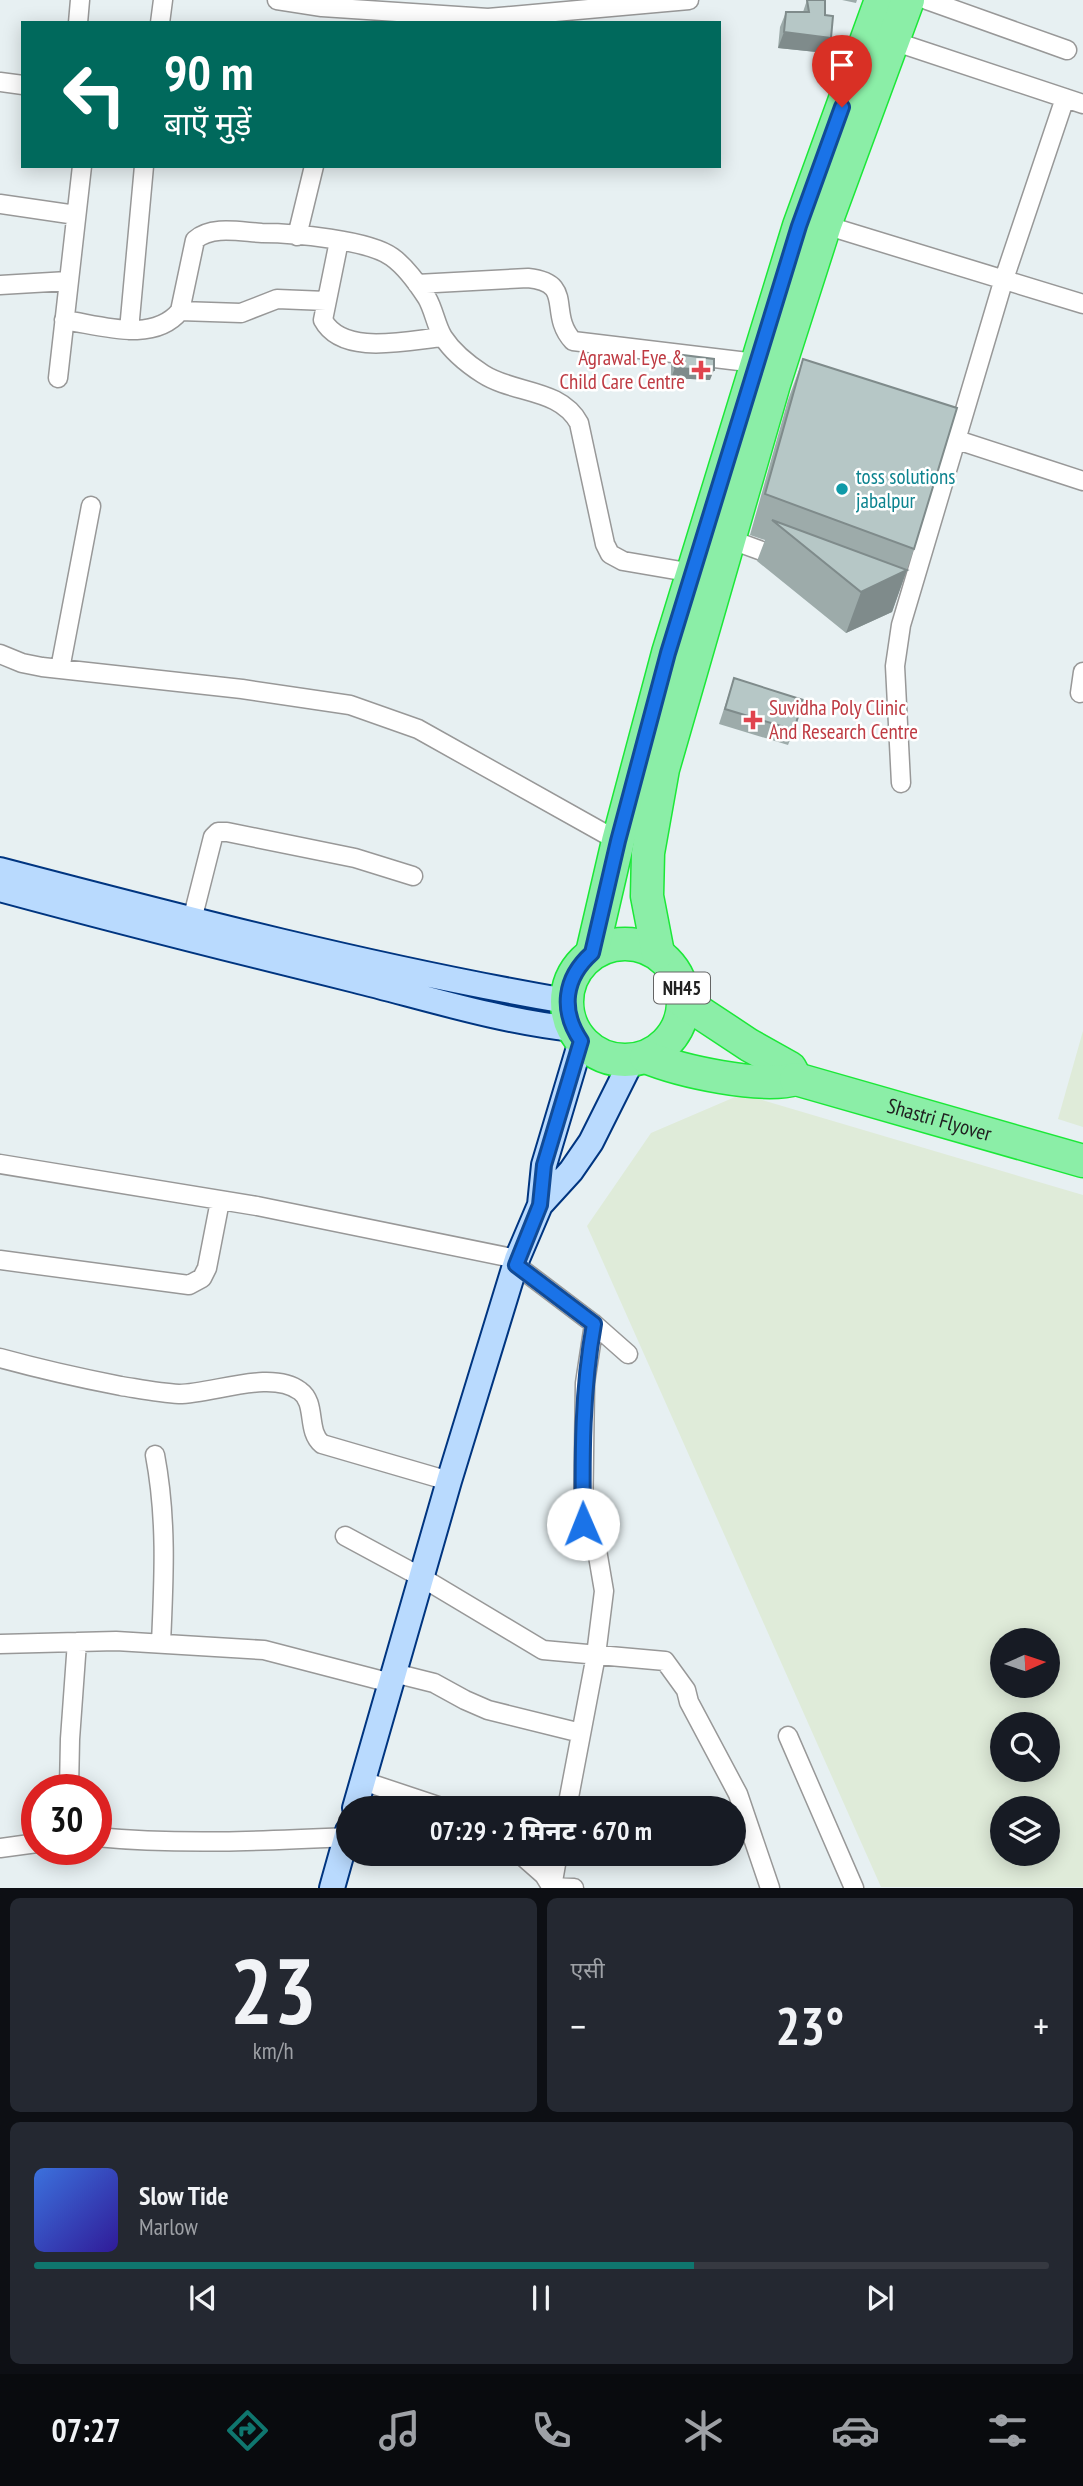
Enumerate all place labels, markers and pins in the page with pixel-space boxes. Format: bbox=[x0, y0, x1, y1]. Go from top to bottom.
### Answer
pin bbox=[812, 35, 872, 107]
place label: Agrawal Eye & Child Care Centre bbox=[559, 344, 685, 395]
marker: Agrawal Eye & Child Care Centre bbox=[691, 360, 711, 380]
place label: toss solutions jabalpur bbox=[856, 463, 955, 514]
marker: toss solutions jabalpur bbox=[834, 481, 850, 497]
place label: Suvidha Poly Clinic And Research Centre bbox=[769, 694, 918, 745]
marker: Suvidha Poly Clinic And Research Centre bbox=[743, 710, 763, 730]

